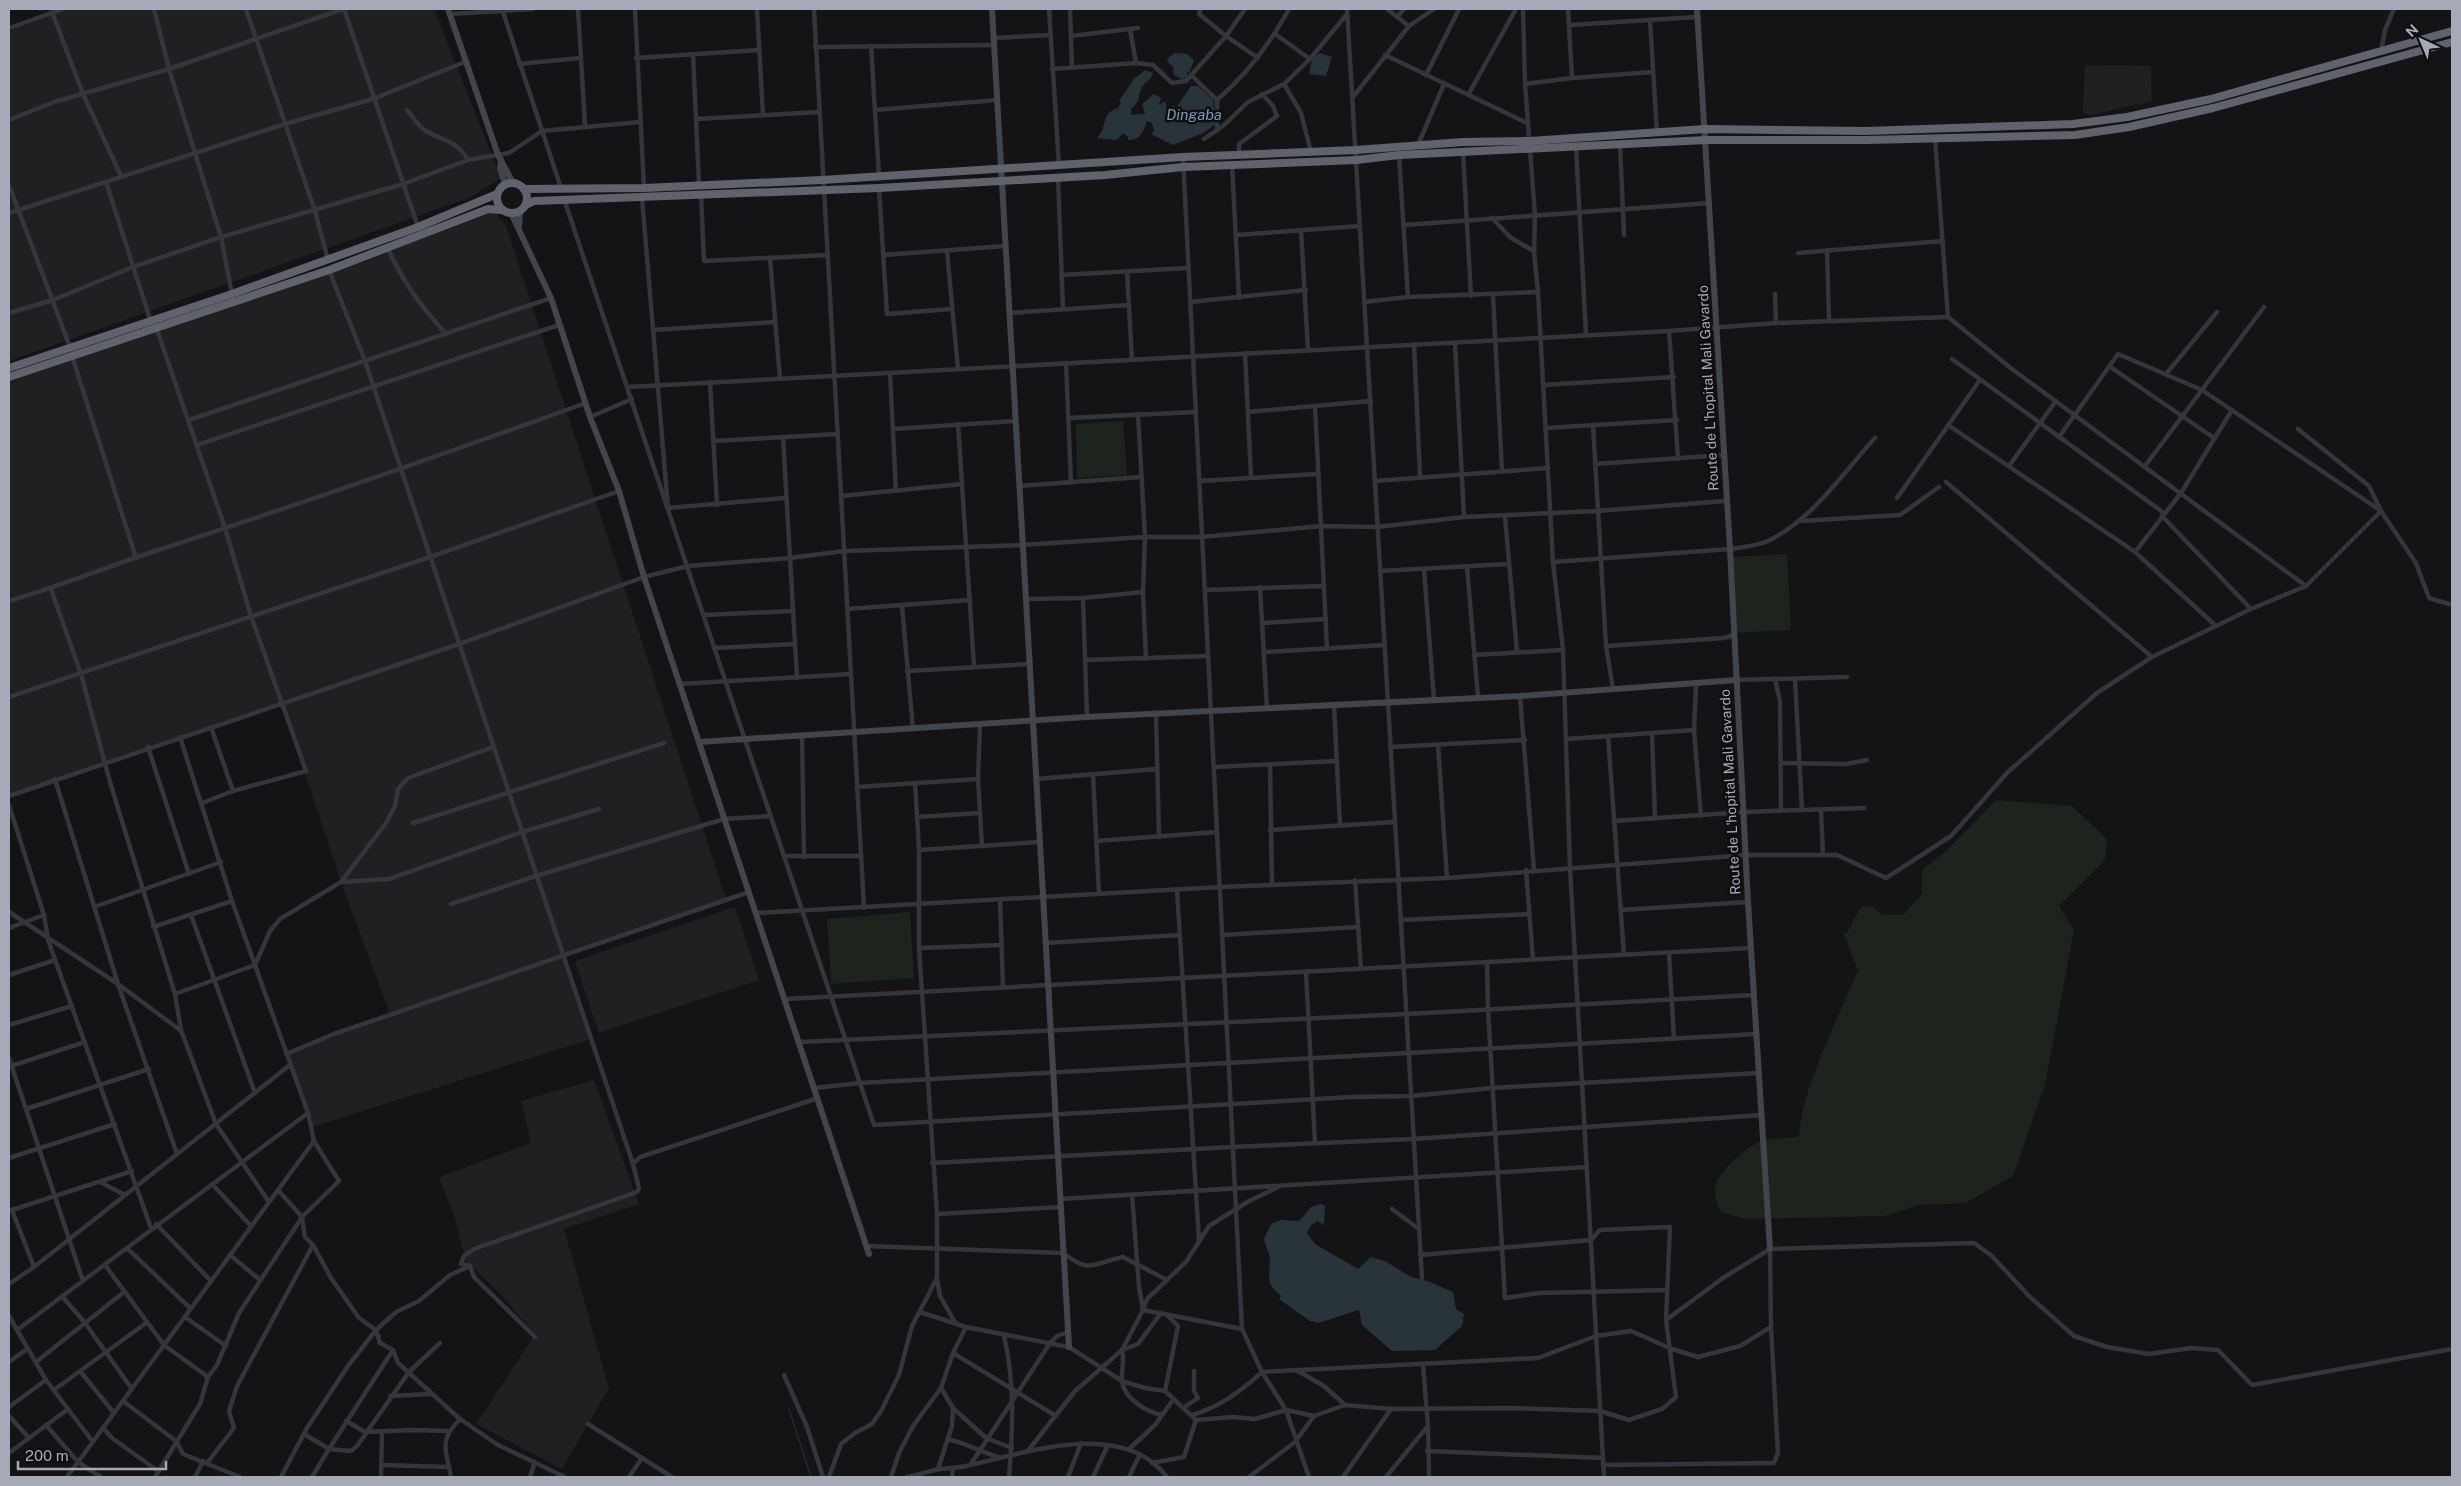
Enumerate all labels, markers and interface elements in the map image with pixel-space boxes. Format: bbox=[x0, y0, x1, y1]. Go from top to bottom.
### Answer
north arrow bbox=[2396, 15, 2446, 65]
text: N bbox=[2402, 21, 2421, 40]
water label: Dingaba bbox=[1166, 106, 1222, 123]
street label: Route de L'hopital Mali Gavardo bbox=[1695, 285, 1721, 491]
street label: Route de L'hopital Mali Gavardo bbox=[1717, 689, 1743, 895]
scale bar bbox=[18, 1438, 165, 1470]
text: 200 m bbox=[25, 1447, 69, 1464]

